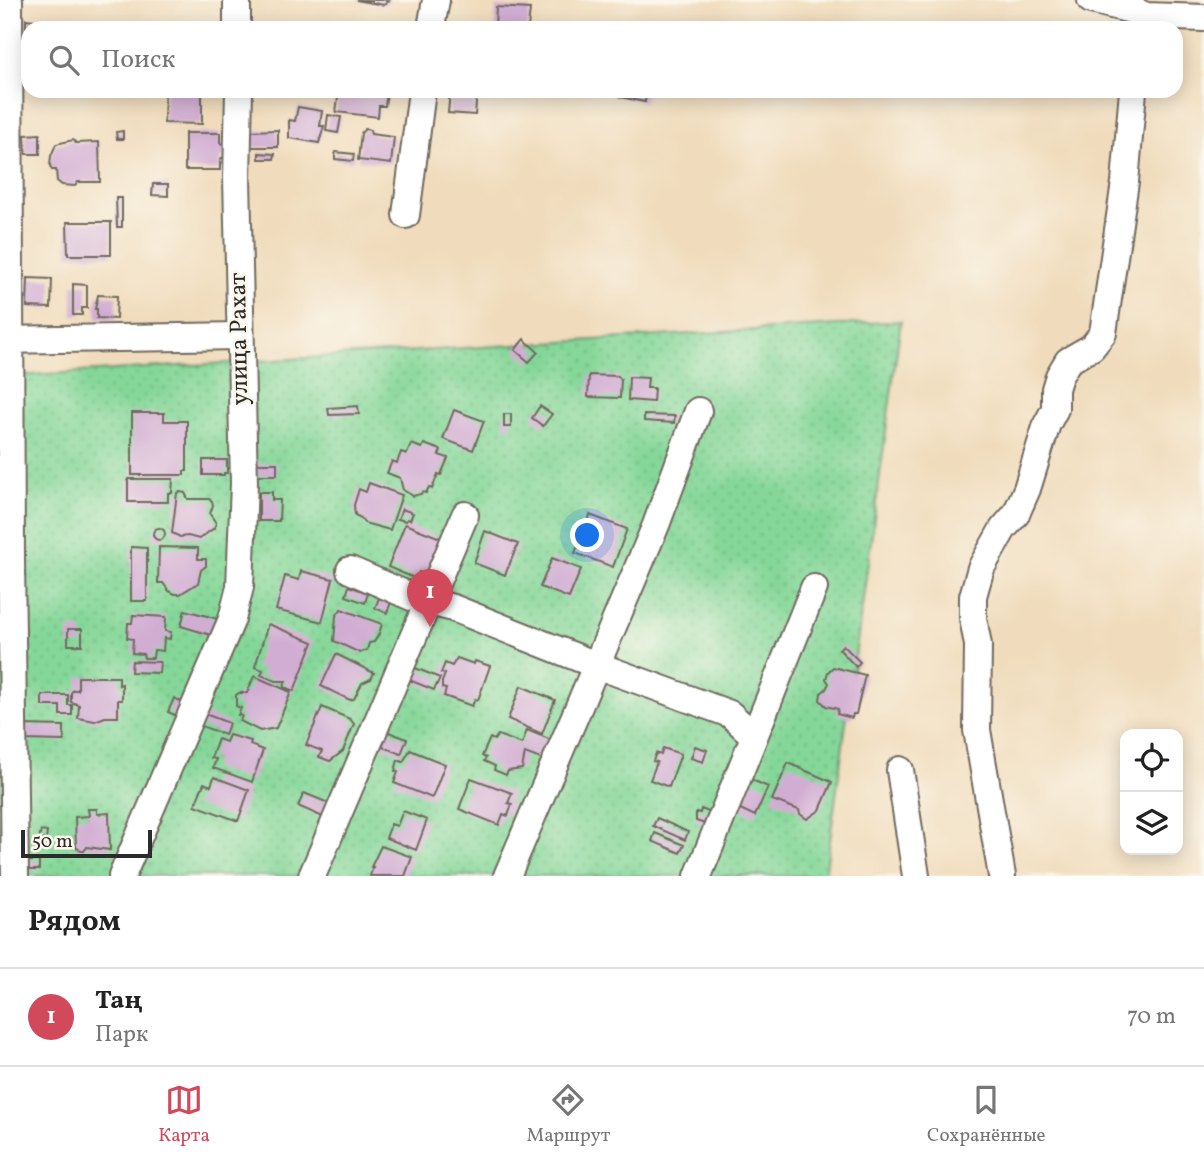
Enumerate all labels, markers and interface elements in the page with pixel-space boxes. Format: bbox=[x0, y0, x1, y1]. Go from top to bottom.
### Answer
search box bbox=[21, 21, 1183, 98]
icon: search bbox=[45, 41, 83, 79]
text: Поиск bbox=[101, 42, 175, 78]
street label: улица Рахат bbox=[222, 272, 258, 406]
your location bbox=[570, 518, 604, 552]
pin: 1 bbox=[407, 569, 453, 627]
map controls bbox=[1120, 729, 1183, 855]
button: locate bbox=[1120, 729, 1183, 792]
button: layers bbox=[1120, 792, 1183, 855]
scale bar bbox=[21, 827, 152, 859]
text: 50 m bbox=[32, 829, 73, 855]
text: Рядом bbox=[28, 901, 121, 943]
text: Таң bbox=[95, 983, 142, 1019]
text: 1 bbox=[46, 1001, 56, 1033]
text: 70 m bbox=[1127, 1001, 1176, 1033]
text: Парк bbox=[95, 1019, 148, 1051]
tab: Карта bbox=[158, 1081, 210, 1149]
tab: Маршрут bbox=[527, 1081, 610, 1149]
tab: Сохранённые bbox=[927, 1081, 1046, 1149]

